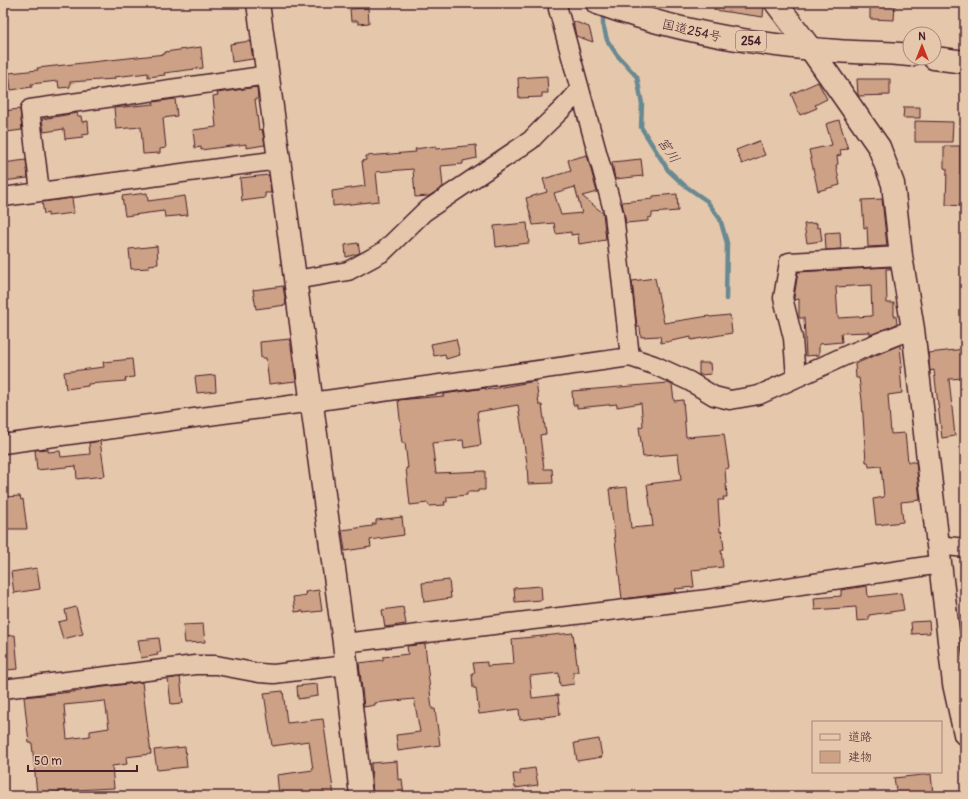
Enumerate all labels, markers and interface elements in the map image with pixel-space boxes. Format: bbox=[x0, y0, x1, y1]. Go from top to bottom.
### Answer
street label: 国道254号 bbox=[660, 16, 723, 46]
north arrow bbox=[902, 26, 942, 66]
text: N bbox=[918, 30, 926, 43]
road number: 254 bbox=[736, 31, 766, 51]
water label: 宮川 bbox=[654, 134, 683, 167]
legend bbox=[812, 721, 942, 773]
text: 道路 bbox=[848, 730, 872, 745]
scale bar bbox=[28, 747, 137, 773]
text: 建物 bbox=[848, 750, 872, 765]
text: 50 m bbox=[34, 754, 62, 769]

